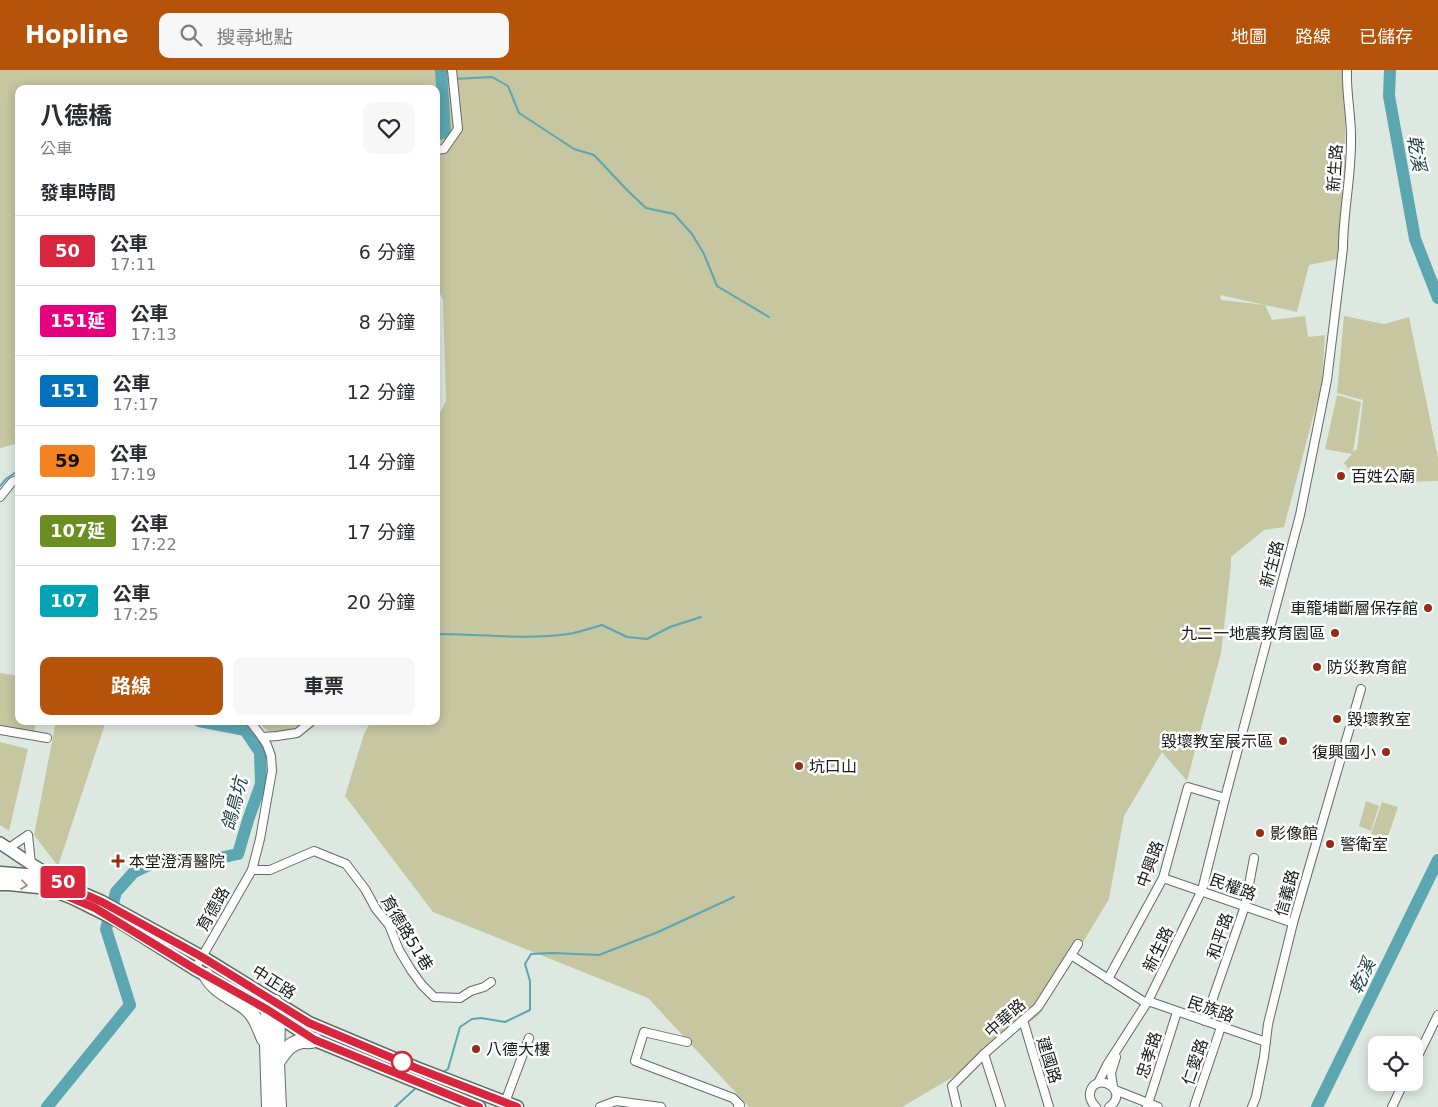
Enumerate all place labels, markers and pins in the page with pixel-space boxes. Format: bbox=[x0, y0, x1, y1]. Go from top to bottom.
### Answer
place label: 百姓公廟 bbox=[1351, 467, 1415, 486]
marker: 百姓公廟 bbox=[1335, 470, 1347, 482]
place label: 車籠埔斷層保存館 bbox=[1290, 599, 1418, 618]
marker: 車籠埔斷層保存館 bbox=[1422, 602, 1434, 614]
place label: 九二一地震教育園區 bbox=[1181, 624, 1325, 643]
marker: 九二一地震教育園區 bbox=[1329, 627, 1341, 639]
place label: 防災教育館 bbox=[1327, 658, 1407, 677]
marker: 防災教育館 bbox=[1311, 661, 1323, 673]
place label: 毀壞教室 bbox=[1347, 710, 1411, 729]
marker: 毀壞教室 bbox=[1331, 713, 1343, 725]
place label: 毀壞教室展示區 bbox=[1161, 732, 1273, 751]
marker: 毀壞教室展示區 bbox=[1277, 735, 1289, 747]
place label: 復興國小 bbox=[1312, 743, 1376, 762]
marker: 復興國小 bbox=[1380, 746, 1392, 758]
place label: 坑口山 bbox=[809, 757, 857, 776]
marker: 坑口山 bbox=[793, 760, 805, 772]
place label: 影像館 bbox=[1270, 824, 1318, 843]
marker: 影像館 bbox=[1254, 827, 1266, 839]
place label: 警衛室 bbox=[1340, 835, 1388, 854]
marker: 警衛室 bbox=[1324, 838, 1336, 850]
place label: 本堂澄清醫院 bbox=[129, 852, 225, 871]
marker: 本堂澄清醫院 bbox=[111, 854, 125, 868]
place label: 八德大樓 bbox=[486, 1040, 550, 1059]
marker: 八德大樓 bbox=[470, 1043, 482, 1055]
unlabelled marker bbox=[391, 1051, 413, 1073]

